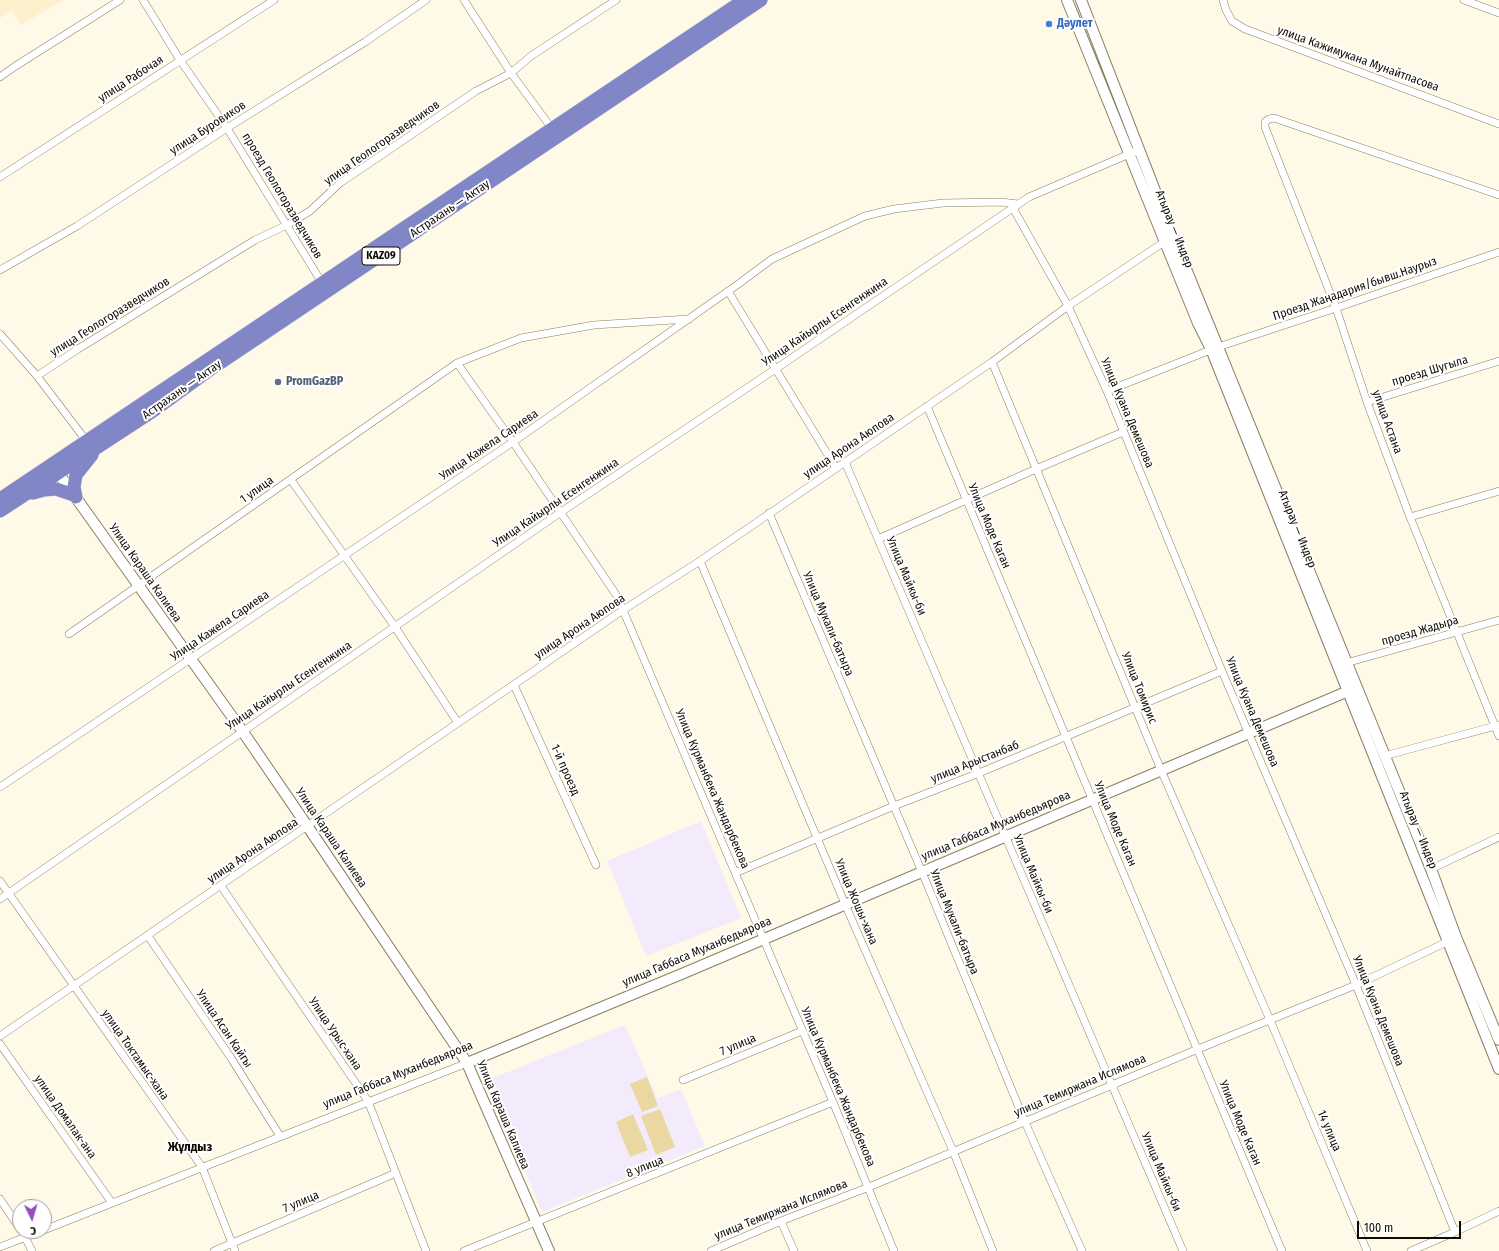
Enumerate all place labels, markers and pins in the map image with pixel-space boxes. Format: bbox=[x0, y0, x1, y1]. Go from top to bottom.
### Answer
place label: Дәулет bbox=[1057, 17, 1093, 31]
marker: Дәулет bbox=[1044, 19, 1054, 29]
place label: PromGazBP bbox=[286, 375, 343, 389]
marker: PromGazBP bbox=[273, 377, 283, 387]

